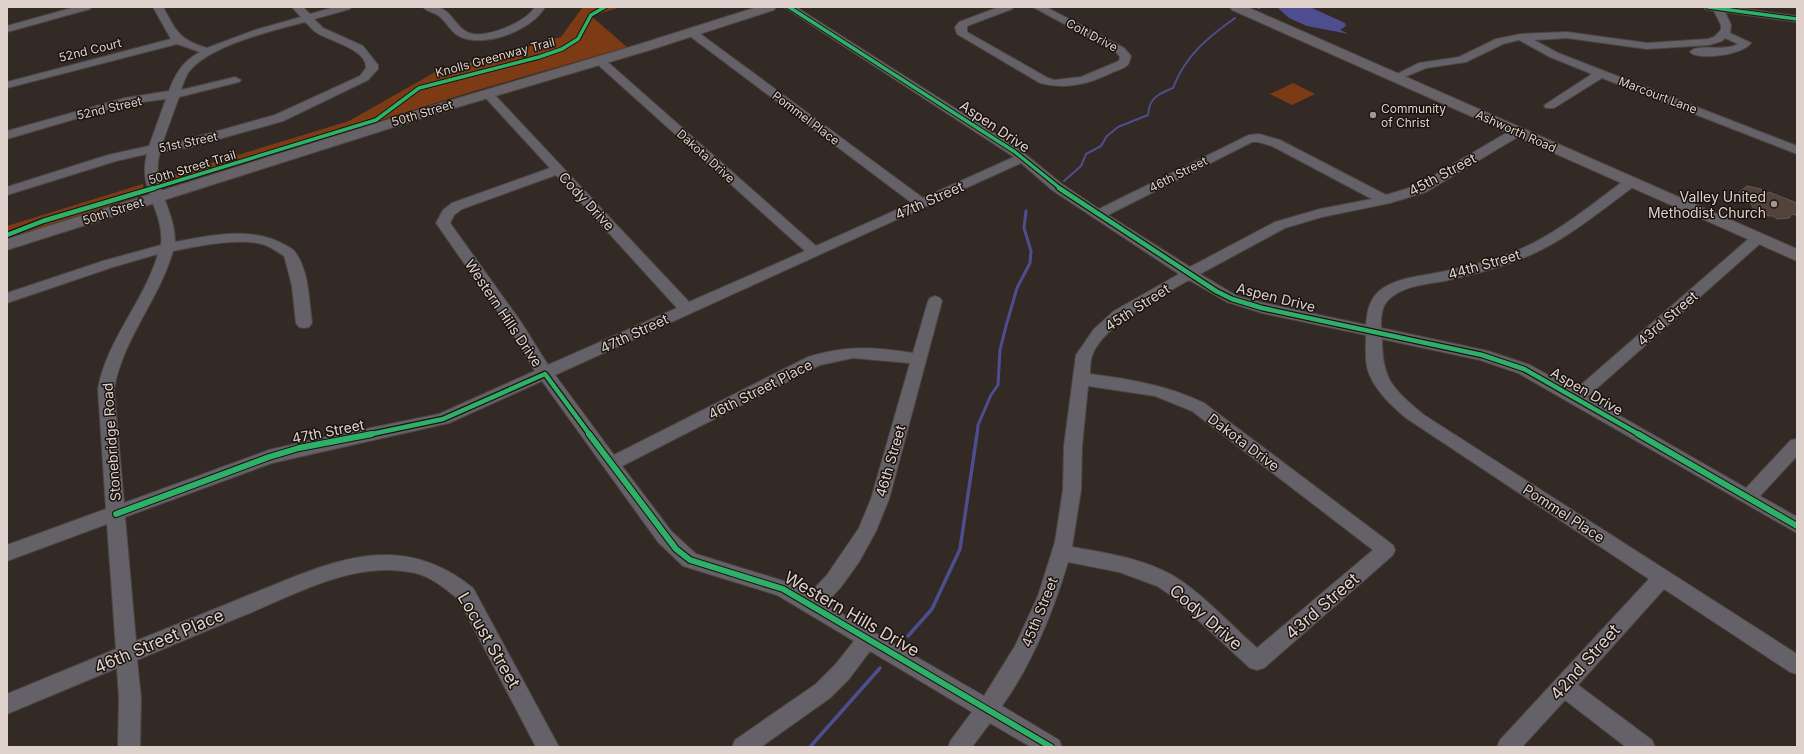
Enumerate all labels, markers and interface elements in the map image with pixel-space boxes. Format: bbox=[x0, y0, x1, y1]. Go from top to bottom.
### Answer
street label: Colt Drive bbox=[1064, 15, 1120, 55]
street label: Knolls Greenway Trail bbox=[434, 34, 556, 80]
street label: 52nd Court bbox=[57, 35, 123, 65]
street label: Marcourt Lane bbox=[1617, 73, 1699, 117]
street label: Pommel Place bbox=[769, 88, 843, 148]
street label: 52nd Street bbox=[75, 93, 143, 123]
street label: Aspen Drive bbox=[957, 96, 1033, 156]
street label: 50th Street bbox=[390, 97, 455, 129]
place label: Community of Christ bbox=[1381, 101, 1446, 130]
street label: Ashworth Road bbox=[1473, 107, 1559, 155]
marker: Community of Christ bbox=[1368, 110, 1378, 120]
street label: Dakota Drive bbox=[674, 126, 738, 186]
street label: 51st Street bbox=[157, 128, 219, 156]
street label: 50th Street Trail bbox=[146, 147, 238, 187]
street label: 45th Street bbox=[1405, 149, 1479, 199]
street label: 46th Street bbox=[1146, 153, 1210, 195]
street label: Cody Drive bbox=[556, 168, 618, 234]
street label: 47th Street bbox=[892, 177, 966, 223]
place label: Valley United Methodist Church bbox=[1648, 188, 1766, 221]
street label: 50th Street bbox=[81, 194, 145, 228]
marker: Valley United Methodist Church bbox=[1769, 199, 1779, 209]
street label: 44th Street bbox=[1446, 245, 1522, 282]
street label: Western Hills Drive bbox=[462, 256, 546, 370]
street label: Aspen Drive bbox=[1235, 279, 1317, 315]
street label: 45th Street bbox=[1101, 280, 1173, 334]
street label: 43rd Street bbox=[1633, 287, 1701, 349]
street label: 47th Street bbox=[597, 310, 671, 356]
street label: 46th Street Place bbox=[705, 355, 815, 423]
street label: Aspen Drive bbox=[1548, 363, 1626, 419]
street label: Stonebridge Road bbox=[98, 382, 124, 502]
street label: Dakota Drive bbox=[1205, 410, 1283, 474]
street label: 47th Street bbox=[290, 416, 366, 446]
street label: 46th Street bbox=[872, 423, 908, 499]
street label: Pommel Place bbox=[1520, 480, 1608, 546]
street label: Western Hills Drive bbox=[781, 567, 923, 661]
street label: 43rd Street bbox=[1281, 568, 1363, 643]
street label: 45th Street bbox=[1017, 574, 1061, 649]
street label: Cody Drive bbox=[1166, 580, 1246, 654]
street label: Locust Street bbox=[454, 589, 525, 692]
street label: 46th Street Place bbox=[91, 605, 227, 677]
street label: 42nd Street bbox=[1546, 620, 1624, 704]

